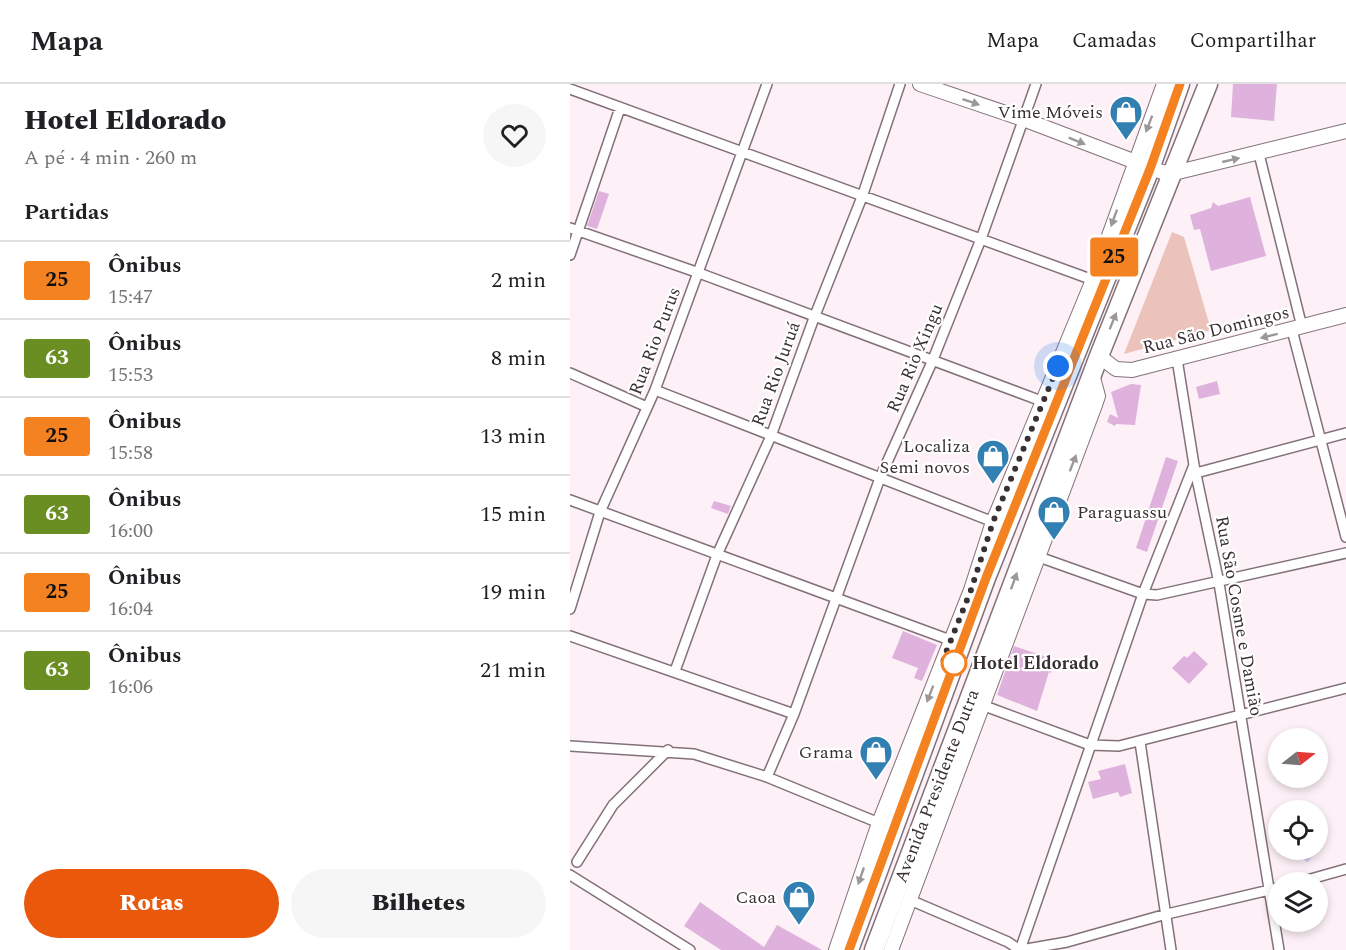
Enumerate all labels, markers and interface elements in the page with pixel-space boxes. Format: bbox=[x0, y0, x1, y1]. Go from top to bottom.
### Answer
text: Mapa bbox=[30, 20, 103, 63]
text: Mapa bbox=[986, 25, 1039, 57]
text: Camadas bbox=[1072, 25, 1157, 57]
text: Compartilhar bbox=[1190, 25, 1316, 57]
shop icon: Vime Móveis bbox=[1108, 94, 1144, 141]
one-way arrow bbox=[962, 97, 980, 107]
text: Hotel Eldorado bbox=[24, 99, 226, 142]
place label: Vime Móveis bbox=[998, 99, 1103, 126]
button: heart bbox=[483, 104, 546, 167]
one-way arrow bbox=[1144, 115, 1153, 133]
one-way arrow bbox=[1069, 136, 1087, 146]
text: A pé · 4 min · 260 m bbox=[24, 143, 197, 173]
one-way arrow bbox=[1222, 155, 1241, 164]
text: Partidas bbox=[24, 196, 109, 229]
one-way arrow bbox=[1109, 210, 1119, 228]
line badge: 25 bbox=[1087, 238, 1141, 276]
text: 25 bbox=[1102, 241, 1126, 273]
text: Ônibus bbox=[108, 249, 182, 282]
text: 25 bbox=[45, 264, 69, 296]
text: 2 min bbox=[491, 264, 546, 297]
text: 15:47 bbox=[108, 282, 153, 312]
street label: Rua Rio Purus bbox=[622, 283, 688, 399]
street label: Rua Rio Xingu bbox=[880, 299, 950, 417]
street label: Rua São Domingos bbox=[1140, 299, 1292, 361]
one-way arrow bbox=[1108, 311, 1118, 329]
street label: Rua Rio Juruá bbox=[744, 318, 808, 430]
text: Ônibus bbox=[108, 327, 182, 360]
one-way arrow bbox=[1260, 331, 1278, 341]
text: 63 bbox=[45, 342, 69, 374]
text: 8 min bbox=[491, 342, 546, 375]
your location bbox=[1043, 351, 1073, 381]
text: 15:53 bbox=[108, 360, 153, 390]
text: Ônibus bbox=[108, 405, 182, 438]
text: 25 bbox=[45, 420, 69, 452]
text: 13 min bbox=[480, 420, 546, 453]
place label: Localiza Semi novos bbox=[880, 433, 970, 481]
text: 15:58 bbox=[108, 438, 153, 468]
shop icon: Localiza Semi novos bbox=[975, 438, 1011, 485]
one-way arrow bbox=[1069, 454, 1079, 472]
text: Ônibus bbox=[108, 483, 182, 516]
shop icon: Paraguassu bbox=[1036, 494, 1072, 541]
text: 63 bbox=[45, 498, 69, 530]
text: 15 min bbox=[480, 498, 546, 531]
place label: Paraguassu bbox=[1077, 499, 1167, 526]
street label: Rua São Cosme e Damião bbox=[1208, 514, 1270, 718]
text: 16:00 bbox=[108, 516, 153, 546]
text: Ônibus bbox=[108, 561, 182, 594]
one-way arrow bbox=[1010, 572, 1019, 590]
text: 25 bbox=[45, 576, 69, 608]
text: 19 min bbox=[480, 576, 546, 609]
text: 16:04 bbox=[108, 594, 153, 624]
text: Ônibus bbox=[108, 639, 182, 672]
marker: Hotel Eldorado bbox=[941, 650, 967, 676]
place label: Hotel Eldorado bbox=[972, 650, 1099, 677]
text: 63 bbox=[45, 654, 69, 686]
text: 21 min bbox=[480, 654, 546, 687]
text: 16:06 bbox=[108, 672, 153, 702]
street label: Avenida Presidente Dutra bbox=[888, 685, 987, 887]
one-way arrow bbox=[925, 685, 934, 703]
north arrow bbox=[1268, 728, 1328, 788]
map controls bbox=[1268, 728, 1328, 932]
shop icon: Grama bbox=[858, 734, 894, 781]
place label: Grama bbox=[799, 739, 853, 766]
button: locate bbox=[1268, 800, 1328, 860]
one-way arrow bbox=[856, 867, 865, 885]
button: Rotas bbox=[24, 869, 279, 938]
button: Bilhetes bbox=[291, 869, 546, 938]
button: layers bbox=[1268, 872, 1328, 932]
shop icon: Caoa bbox=[781, 879, 817, 926]
place label: Caoa bbox=[736, 884, 776, 911]

